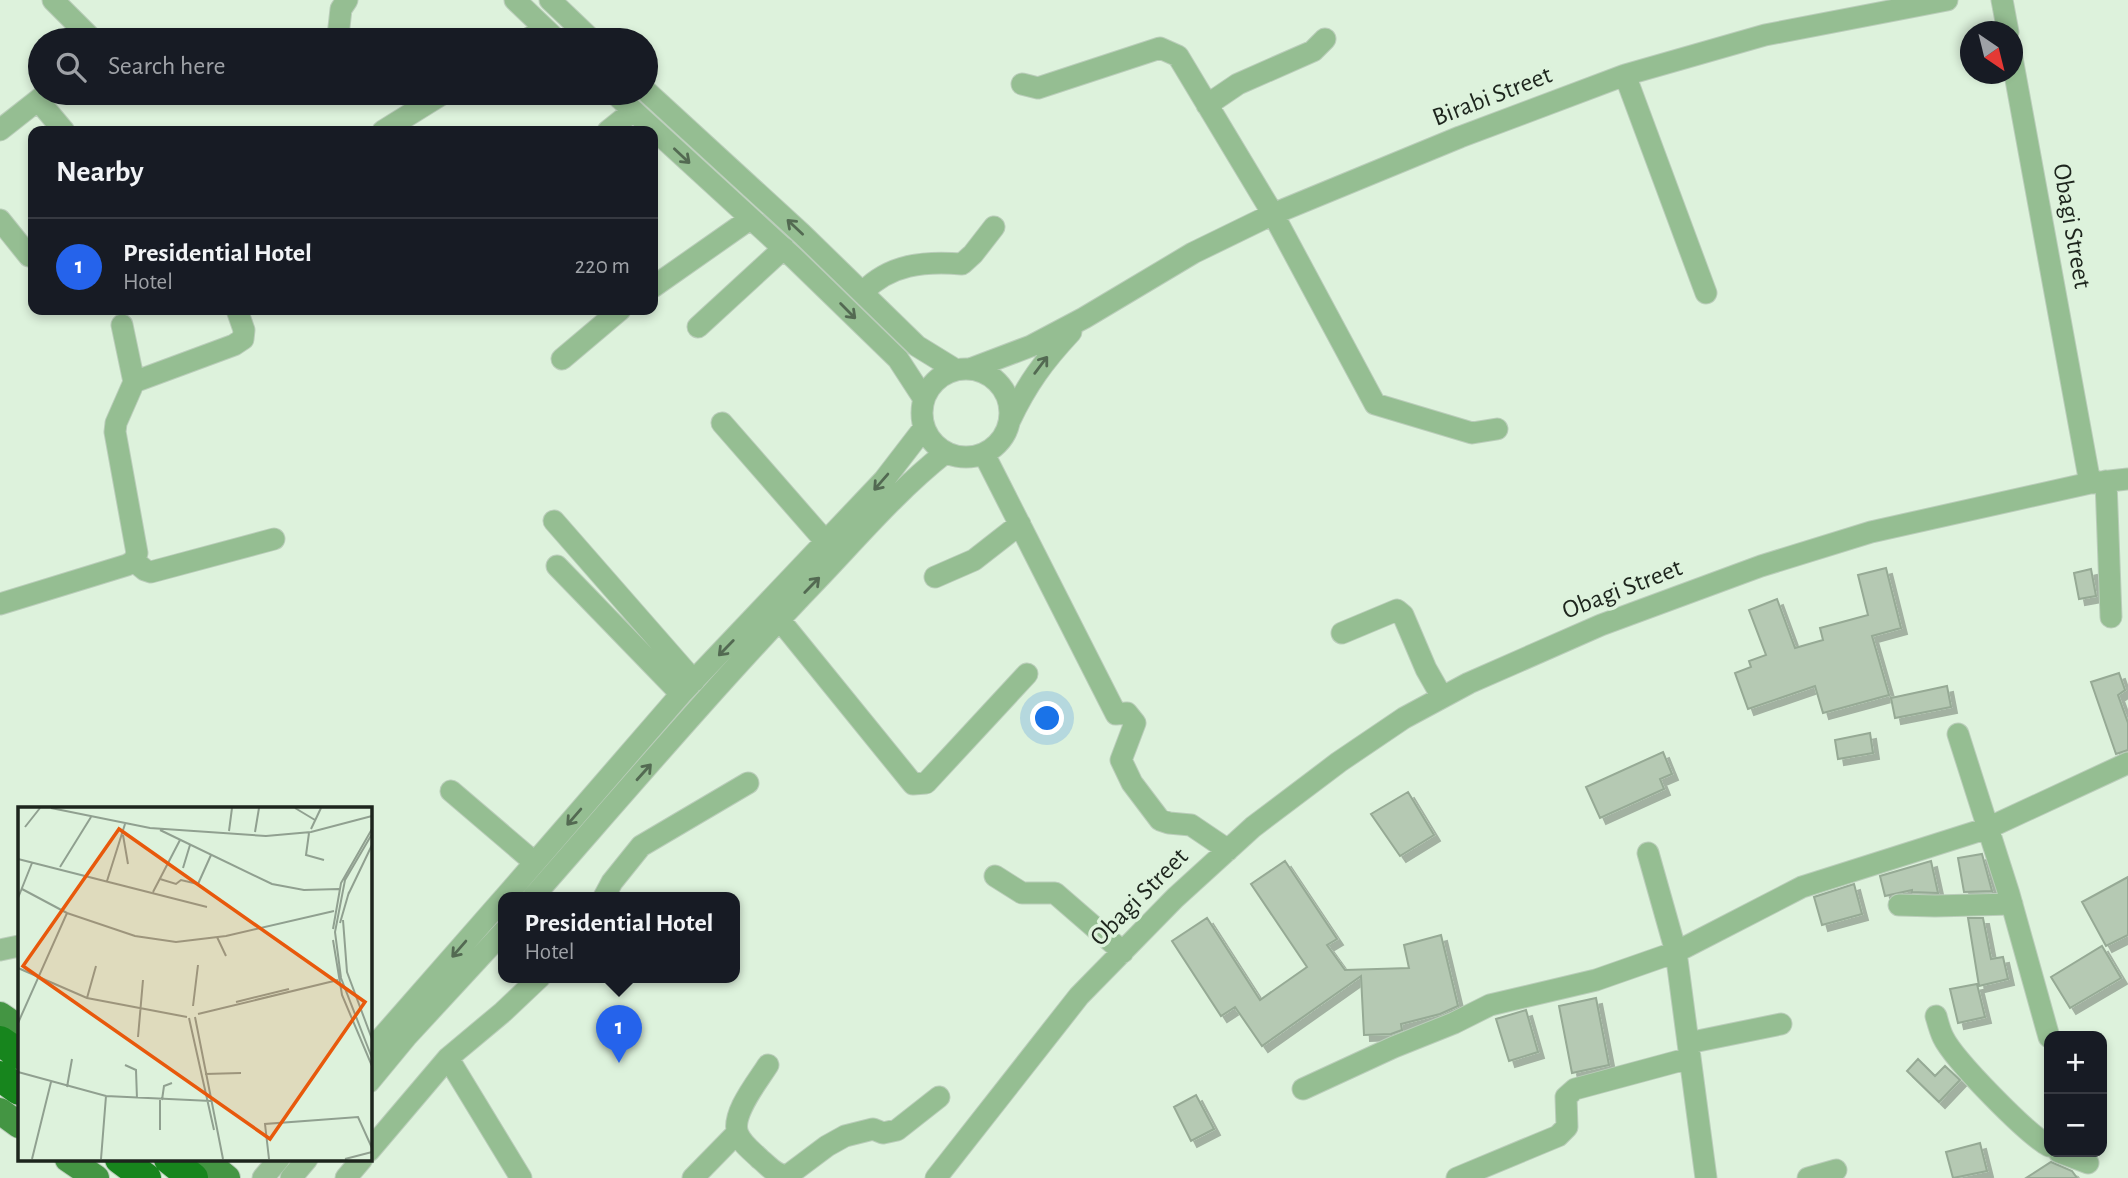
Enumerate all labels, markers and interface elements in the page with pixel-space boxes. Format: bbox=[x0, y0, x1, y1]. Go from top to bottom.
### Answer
north arrow bbox=[1960, 21, 2023, 84]
search box bbox=[28, 28, 658, 105]
icon: search bbox=[52, 48, 90, 86]
text: Search here bbox=[108, 53, 226, 79]
street label: Birabi Street bbox=[1429, 61, 1555, 131]
one-way arrow bbox=[673, 147, 690, 164]
text: Nearby bbox=[56, 157, 144, 187]
street label: Obagi Street bbox=[2048, 162, 2096, 290]
one-way arrow bbox=[787, 219, 804, 236]
text: Presidential Hotel bbox=[123, 240, 312, 266]
text: 1 bbox=[75, 255, 83, 278]
text: 220 m bbox=[575, 255, 630, 278]
text: Hotel bbox=[123, 271, 173, 294]
one-way arrow bbox=[839, 302, 856, 319]
one-way arrow bbox=[1034, 356, 1048, 375]
one-way arrow bbox=[873, 473, 889, 491]
street label: Obagi Street bbox=[1558, 554, 1686, 624]
one-way arrow bbox=[804, 577, 821, 594]
one-way arrow bbox=[717, 639, 734, 656]
your location bbox=[1030, 701, 1064, 735]
one-way arrow bbox=[635, 764, 652, 781]
inset map bbox=[18, 807, 371, 1160]
one-way arrow bbox=[566, 808, 582, 826]
street label: Obagi Street bbox=[1085, 843, 1193, 951]
popup bbox=[498, 892, 740, 983]
text: Presidential Hotel bbox=[525, 910, 713, 936]
one-way arrow bbox=[451, 940, 467, 958]
text: Hotel bbox=[525, 941, 574, 964]
pin: 1 bbox=[596, 1005, 642, 1063]
map controls bbox=[2044, 1031, 2107, 1157]
button: + bbox=[2044, 1031, 2107, 1094]
button: − bbox=[2044, 1094, 2107, 1157]

